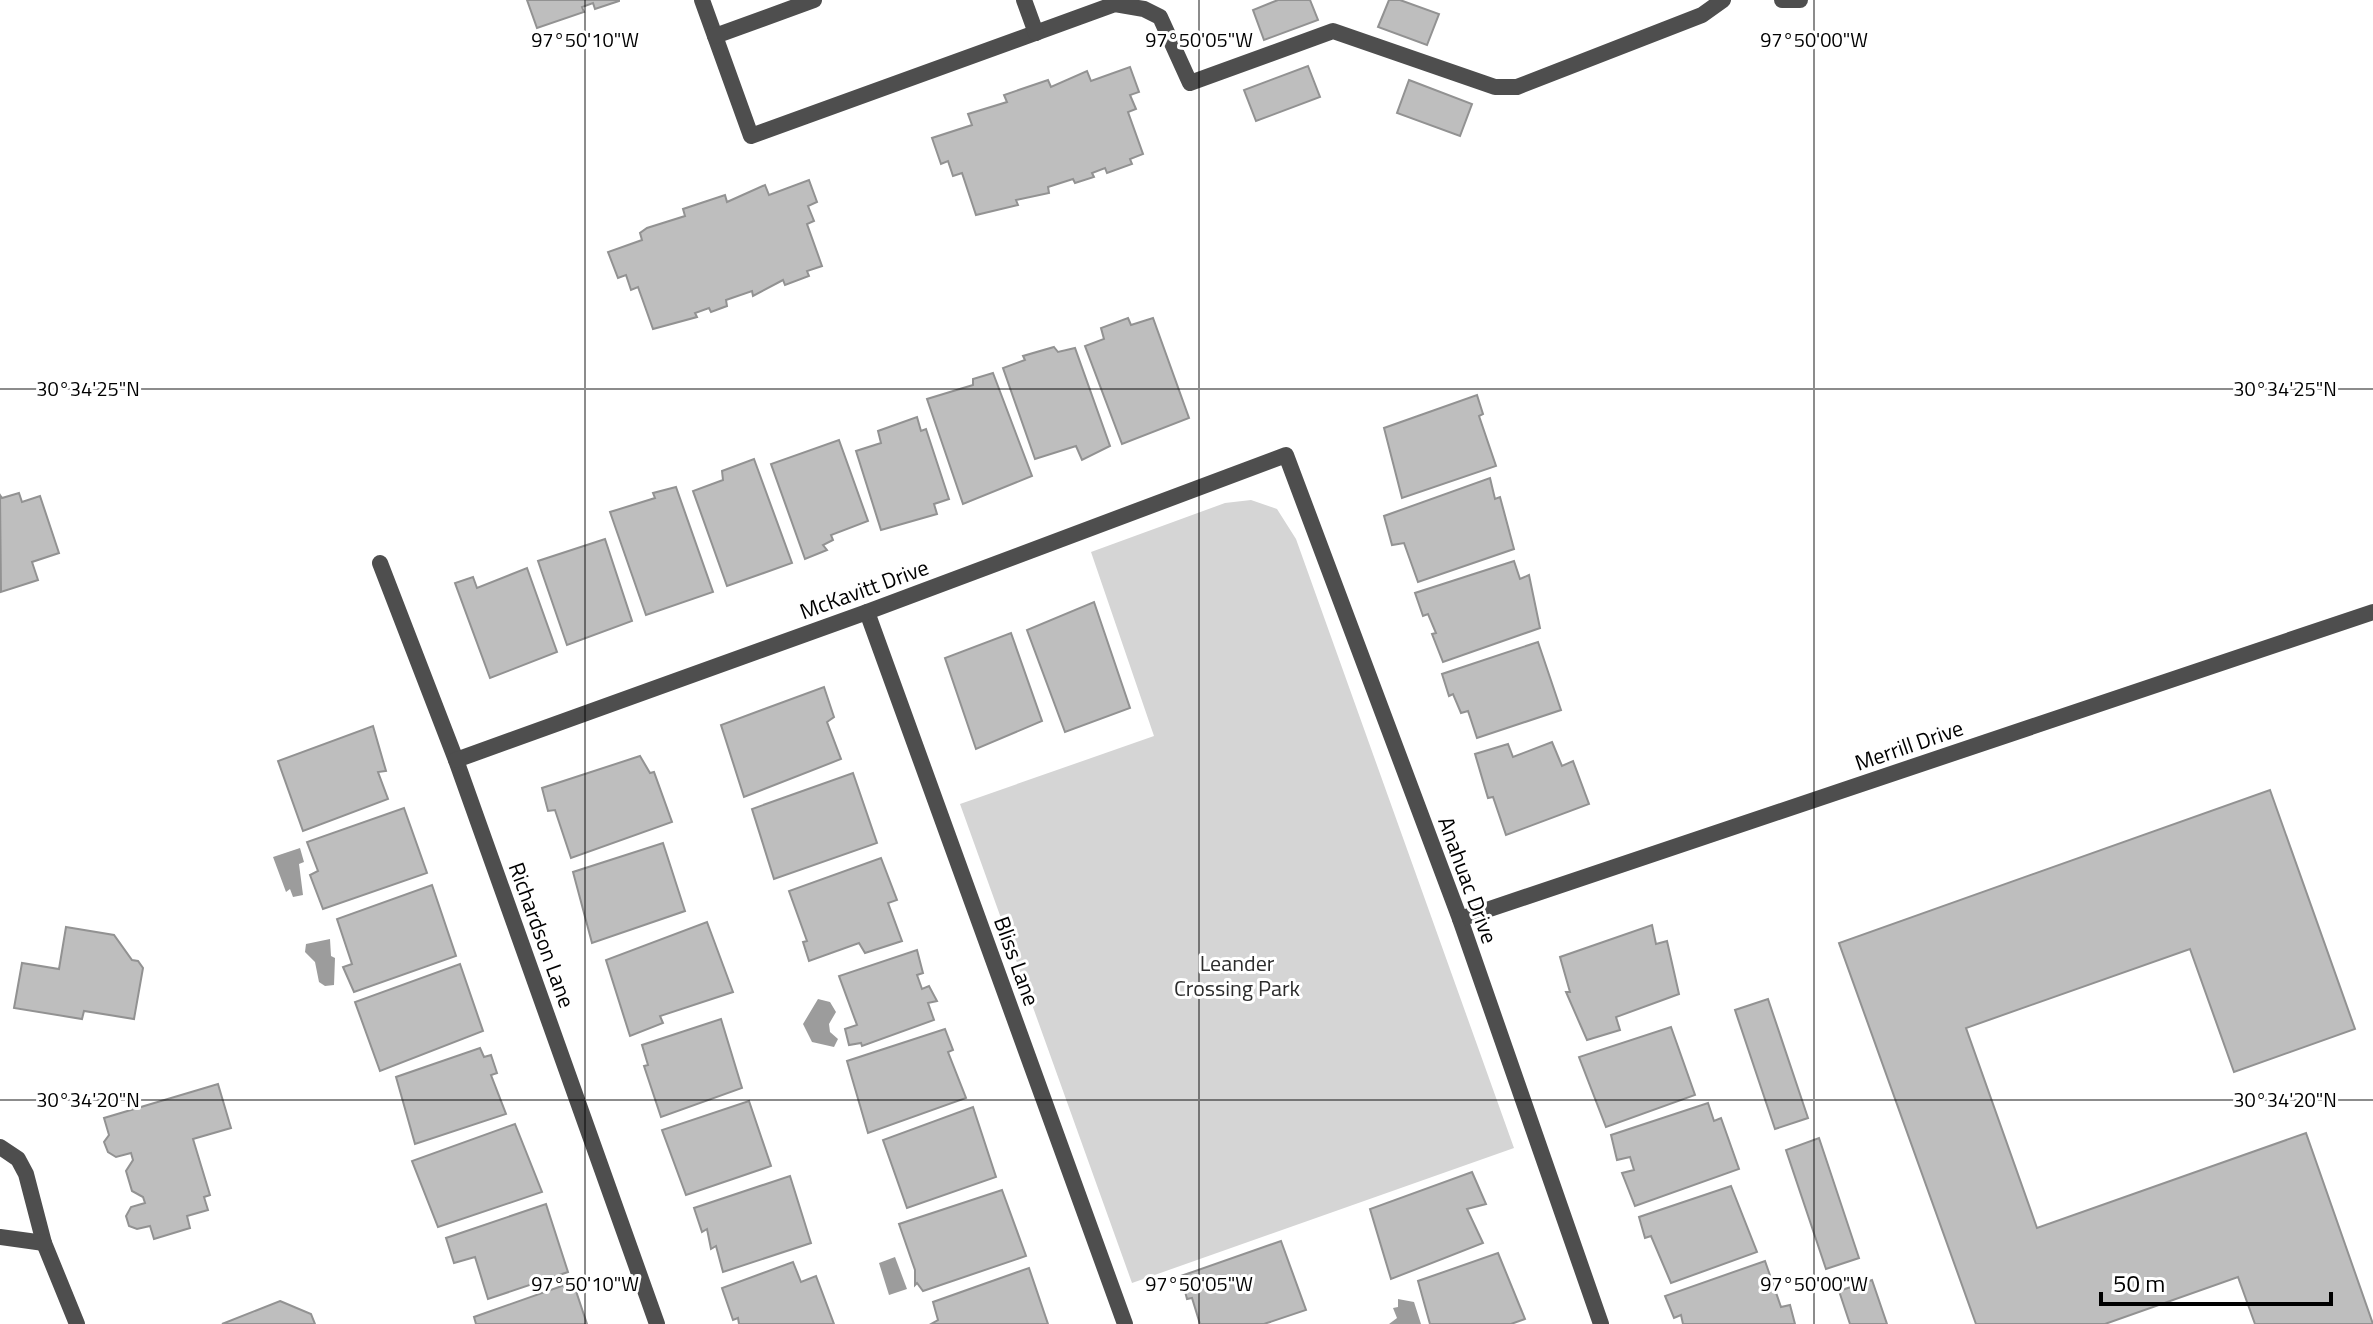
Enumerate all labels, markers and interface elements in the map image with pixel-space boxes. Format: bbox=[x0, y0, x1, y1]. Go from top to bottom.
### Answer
text: 97°50'10"W bbox=[531, 24, 639, 55]
text: 97°50'05"W bbox=[1145, 24, 1253, 55]
text: 97°50'00"W bbox=[1760, 24, 1868, 55]
text: 30°34'25"N bbox=[36, 373, 140, 404]
text: 30°34'25"N bbox=[2233, 373, 2337, 404]
street label: McKavitt Drive bbox=[795, 550, 933, 628]
street label: Merrill Drive bbox=[1850, 711, 1968, 779]
street label: Anahuac Drive bbox=[1429, 812, 1507, 948]
street label: Richardson Lane bbox=[500, 857, 584, 1013]
street label: Bliss Lane bbox=[985, 911, 1049, 1011]
park label: Leander Crossing Park bbox=[1174, 946, 1301, 1005]
text: 30°34'20"N bbox=[36, 1084, 140, 1115]
text: 30°34'20"N bbox=[2233, 1084, 2337, 1115]
scale bar bbox=[2101, 1256, 2331, 1306]
text: 50 m bbox=[2113, 1265, 2165, 1301]
text: 97°50'10"W bbox=[531, 1268, 639, 1299]
text: 97°50'05"W bbox=[1145, 1268, 1253, 1299]
text: 97°50'00"W bbox=[1760, 1268, 1868, 1299]

